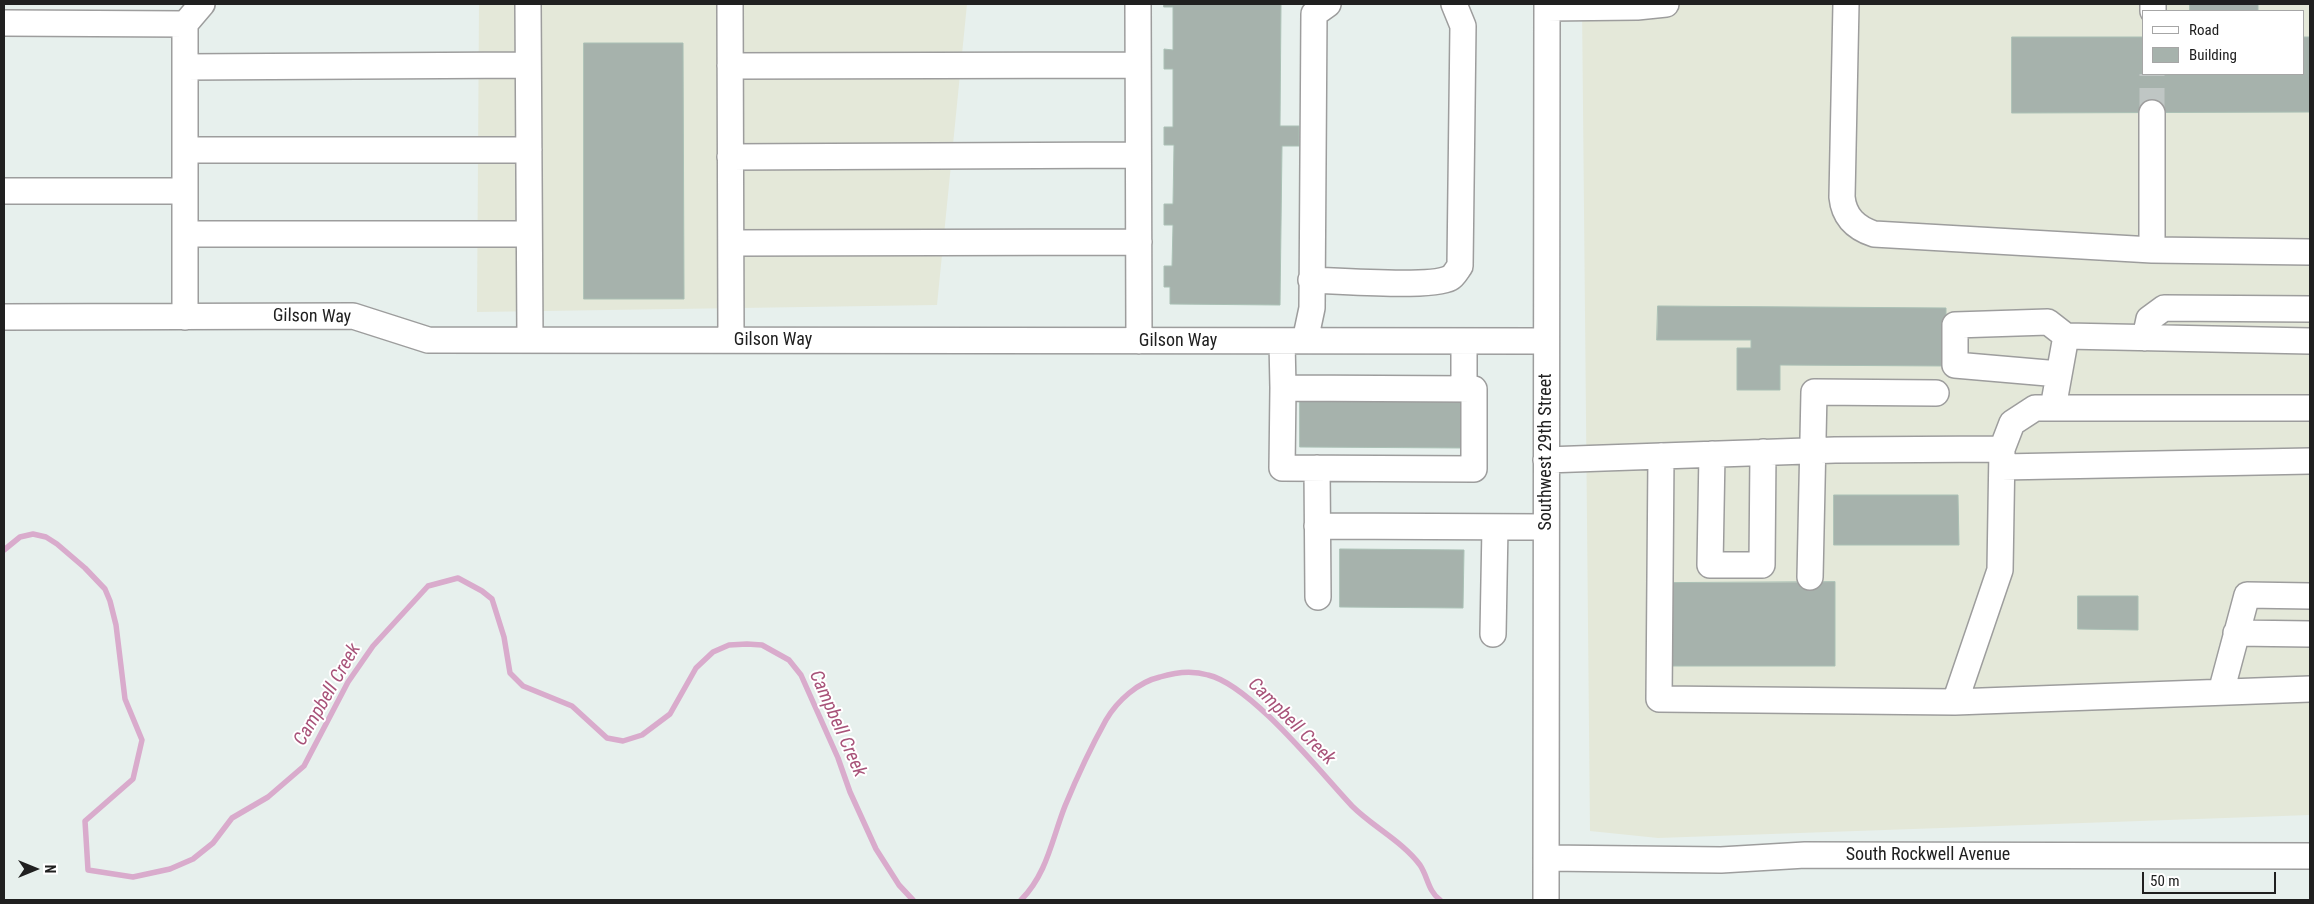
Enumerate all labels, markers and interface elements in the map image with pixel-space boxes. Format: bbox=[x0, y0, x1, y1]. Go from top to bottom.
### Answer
legend bbox=[2142, 10, 2304, 75]
text: Road bbox=[2189, 21, 2219, 39]
text: Building bbox=[2189, 46, 2237, 64]
street label: Gilson Way bbox=[273, 306, 351, 328]
street label: Gilson Way bbox=[734, 329, 812, 351]
street label: Gilson Way bbox=[1139, 330, 1217, 352]
street label: Southwest 29th Street bbox=[1535, 374, 1557, 530]
water label: Campbell Creek bbox=[290, 640, 366, 750]
water label: Campbell Creek bbox=[803, 667, 871, 781]
water label: Campbell Creek bbox=[1243, 674, 1339, 770]
north arrow bbox=[10, 844, 60, 894]
street label: South Rockwell Avenue bbox=[1846, 844, 2010, 866]
scale bar bbox=[2144, 862, 2278, 894]
text: N bbox=[42, 865, 58, 873]
text: 50 m bbox=[2150, 872, 2180, 890]

